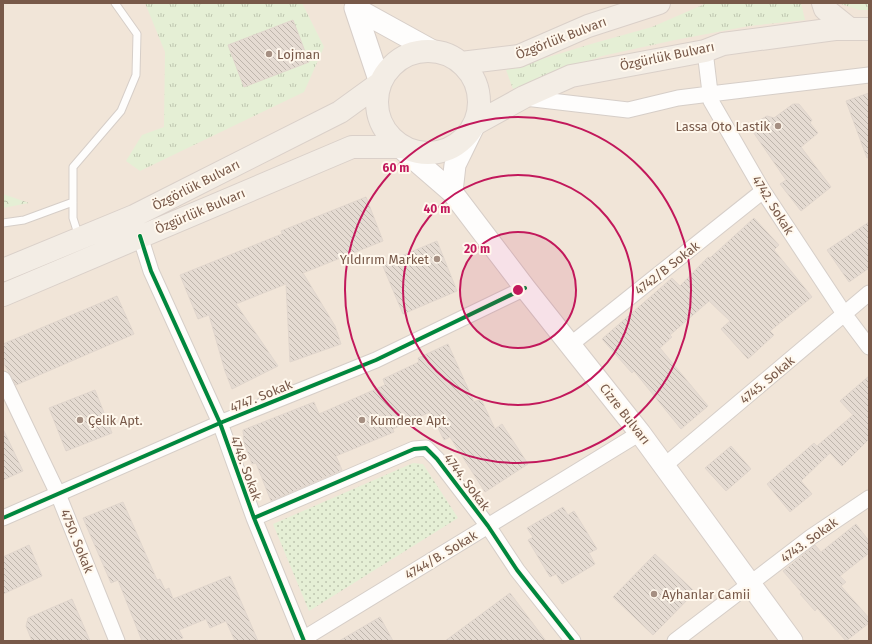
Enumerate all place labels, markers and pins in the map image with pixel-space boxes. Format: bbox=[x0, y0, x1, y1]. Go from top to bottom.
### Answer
place label: Lojman bbox=[277, 47, 320, 62]
marker: Lojman bbox=[264, 49, 274, 59]
place label: Lassa Oto Lastik bbox=[675, 119, 770, 134]
marker: Lassa Oto Lastik bbox=[773, 121, 783, 131]
place label: Yıldırım Market bbox=[340, 252, 429, 267]
marker: Yıldırım Market bbox=[432, 254, 442, 264]
centre of rings bbox=[511, 283, 525, 297]
place label: Çelik Apt. bbox=[88, 413, 143, 428]
place label: Kumdere Apt. bbox=[370, 413, 449, 428]
marker: Çelik Apt. bbox=[75, 415, 85, 425]
marker: Kumdere Apt. bbox=[357, 415, 367, 425]
place label: Ayhanlar Camii bbox=[662, 587, 750, 602]
marker: Ayhanlar Camii bbox=[649, 589, 659, 599]

